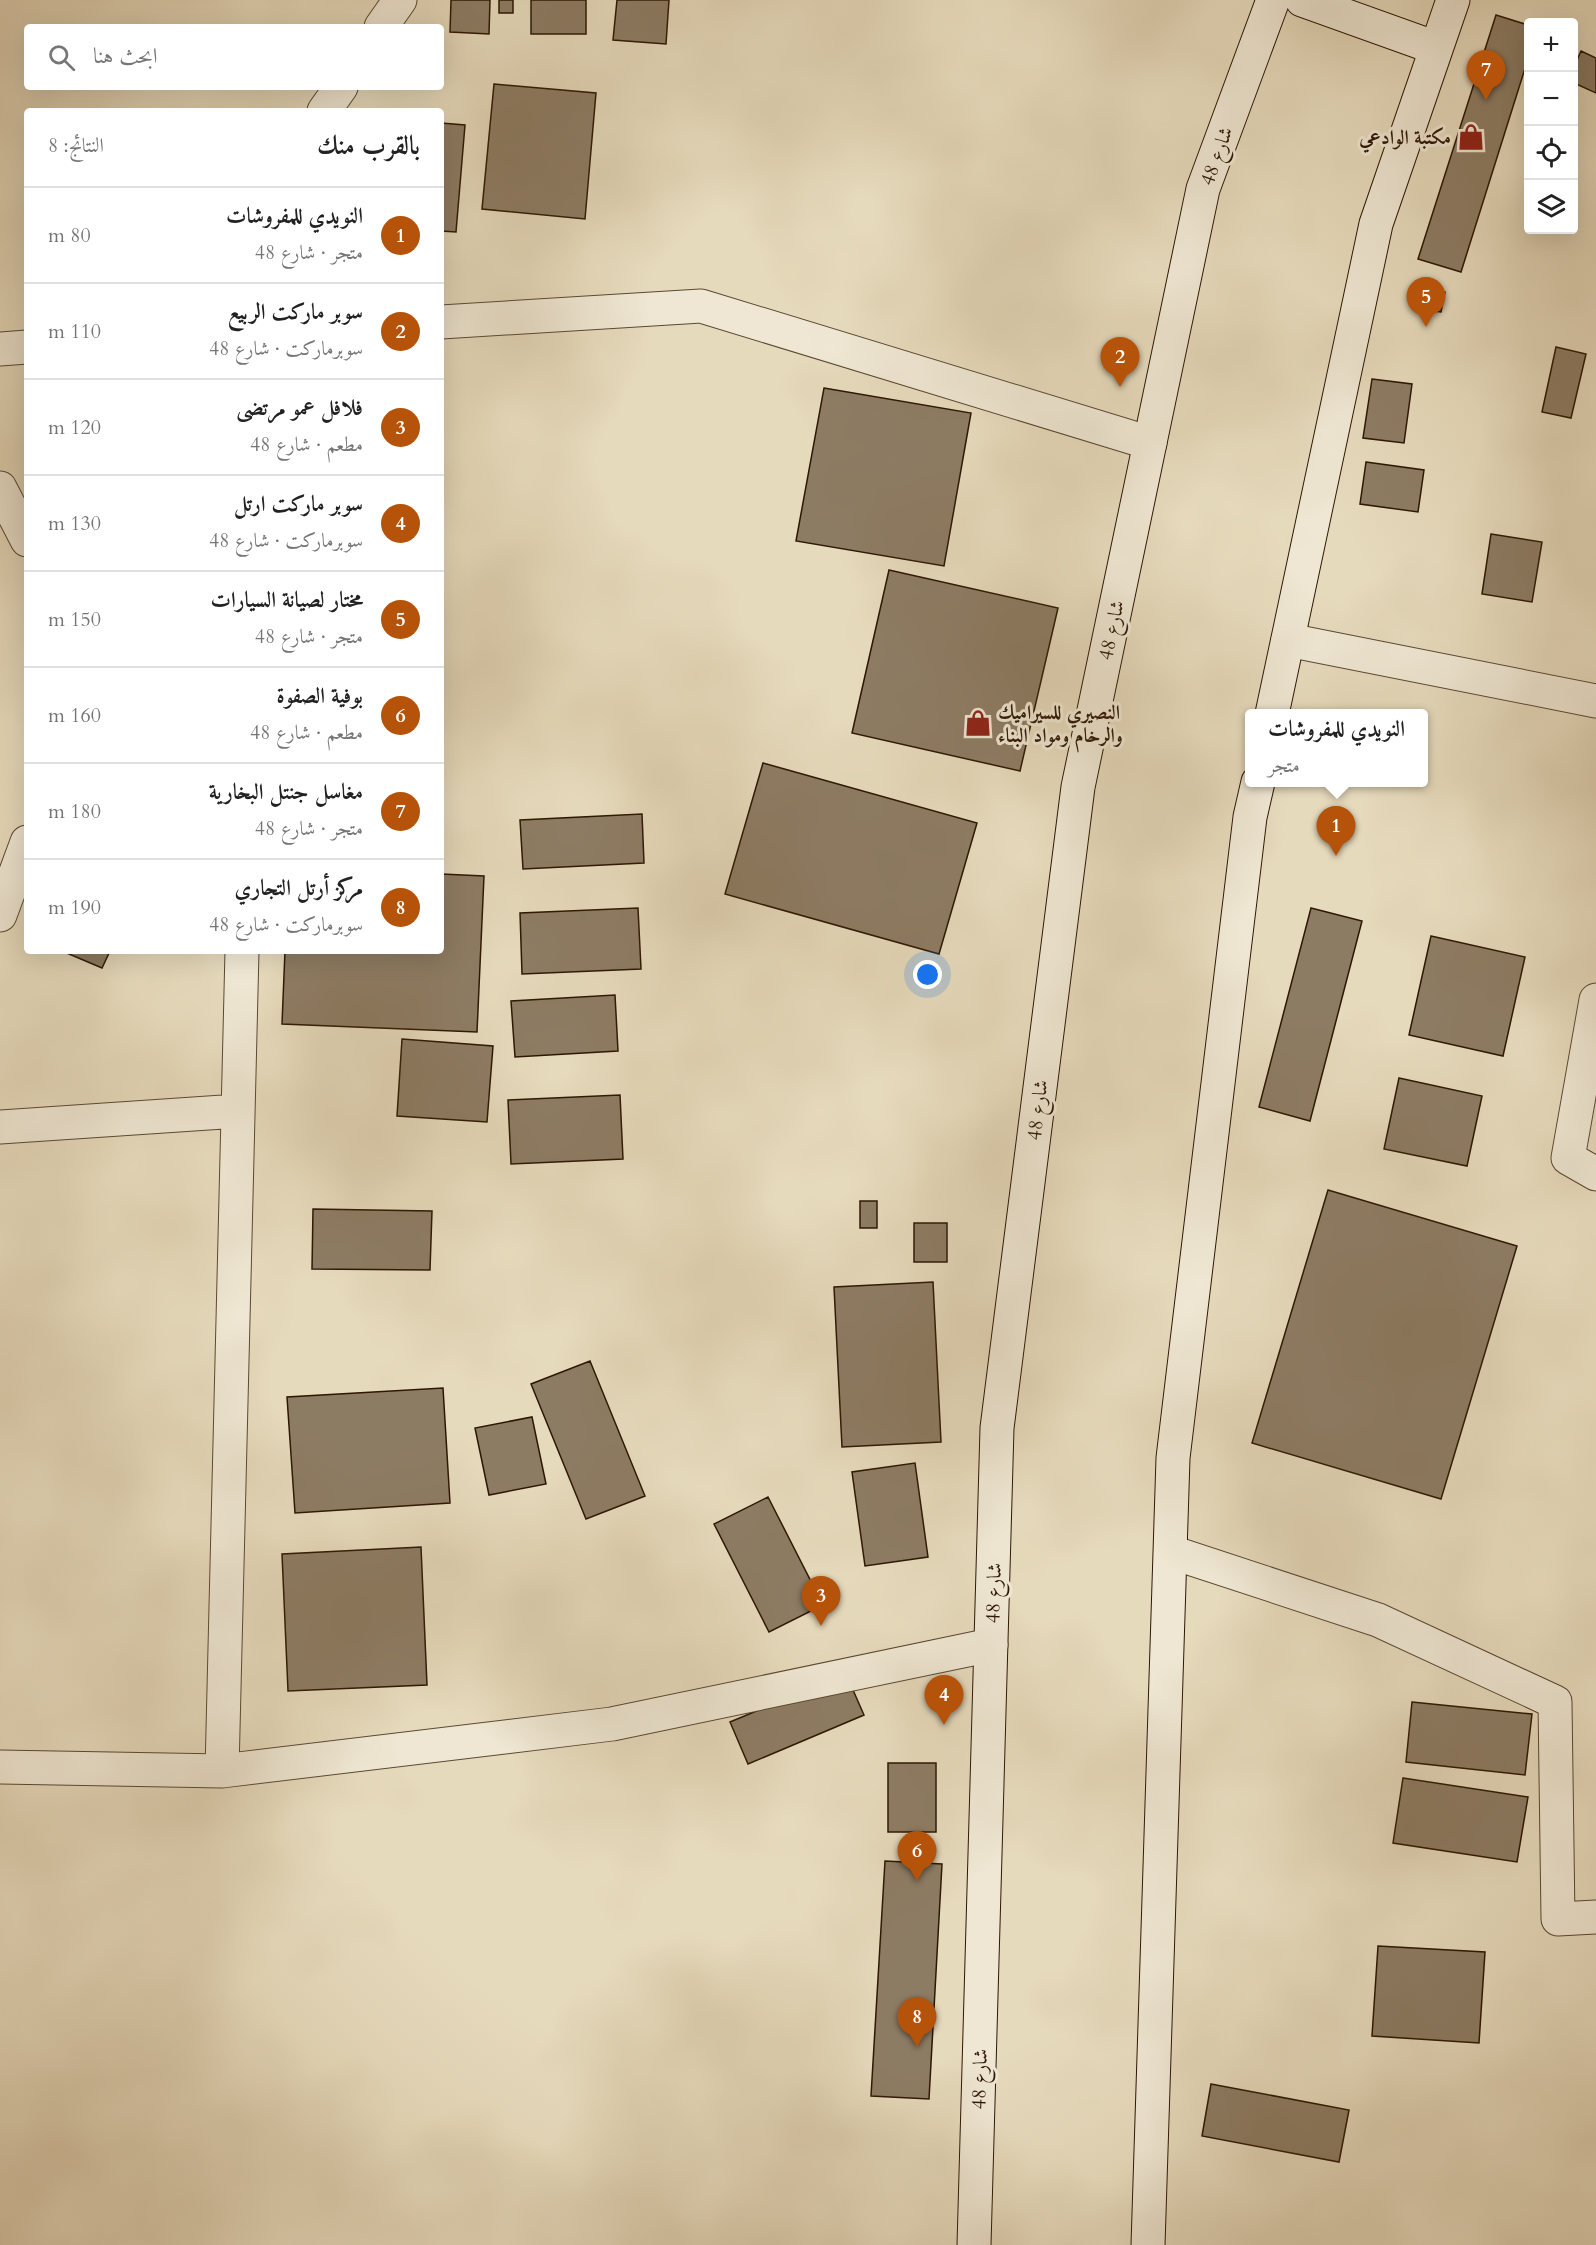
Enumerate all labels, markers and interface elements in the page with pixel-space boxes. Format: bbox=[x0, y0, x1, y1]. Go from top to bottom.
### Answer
map controls bbox=[1524, 18, 1578, 234]
button: + bbox=[1524, 18, 1578, 72]
search box bbox=[24, 24, 444, 90]
icon: search bbox=[45, 41, 78, 74]
text: ابحث هنا bbox=[93, 41, 158, 71]
pin: 7 bbox=[1466, 51, 1506, 100]
button: − bbox=[1524, 72, 1578, 126]
shop icon: مكتبة الوادعي bbox=[1456, 122, 1486, 152]
street label: شارع 48 bbox=[1193, 123, 1243, 191]
place label: مكتبة الوادعي bbox=[1358, 124, 1451, 153]
button: locate bbox=[1524, 126, 1578, 180]
text: بالقرب منك bbox=[317, 128, 420, 163]
text: النتائج: 8 bbox=[48, 132, 104, 159]
button: layers bbox=[1524, 180, 1578, 234]
text: النويدي للمفروشات bbox=[226, 201, 363, 231]
text: 80 m bbox=[48, 222, 91, 249]
text: 1 bbox=[395, 222, 406, 249]
text: متجر · شارع 48 bbox=[255, 239, 363, 266]
pin: 5 bbox=[1406, 278, 1446, 327]
text: سوبر ماركت الربيع bbox=[228, 297, 363, 327]
text: 110 m bbox=[48, 318, 101, 345]
text: 2 bbox=[395, 318, 406, 345]
text: سوبرماركت · شارع 48 bbox=[209, 335, 363, 362]
pin: 2 bbox=[1100, 338, 1140, 387]
text: فلافل عمو مرتضى bbox=[236, 393, 363, 423]
text: 120 m bbox=[48, 414, 101, 441]
text: 3 bbox=[395, 414, 406, 441]
text: مطعم · شارع 48 bbox=[250, 431, 363, 458]
text: سوبر ماركت ارتل bbox=[234, 489, 363, 519]
text: 130 m bbox=[48, 510, 101, 537]
text: 4 bbox=[395, 510, 406, 537]
text: سوبرماركت · شارع 48 bbox=[209, 527, 363, 554]
text: مختار لصيانة السيارات bbox=[211, 585, 363, 615]
street label: شارع 48 bbox=[1092, 598, 1135, 663]
text: 150 m bbox=[48, 606, 101, 633]
text: 5 bbox=[395, 606, 406, 633]
text: متجر · شارع 48 bbox=[255, 623, 363, 650]
text: بوفية الصفوة bbox=[277, 681, 363, 711]
place label: النصيري للسيراميك والرخام ومواد البناء bbox=[998, 699, 1123, 753]
text: 160 m bbox=[48, 702, 101, 729]
text: 6 bbox=[395, 702, 406, 729]
shop icon: النصيري للسيراميك والرخام ومواد البناء bbox=[963, 708, 993, 738]
popup bbox=[1245, 709, 1428, 787]
text: النويدي للمفروشات bbox=[1268, 714, 1405, 744]
text: مطعم · شارع 48 bbox=[250, 719, 363, 746]
text: متجر bbox=[1268, 752, 1300, 779]
text: مغاسل جنتل البخارية bbox=[209, 777, 363, 807]
text: 180 m bbox=[48, 798, 101, 825]
text: 7 bbox=[395, 798, 406, 825]
pin: 1 bbox=[1316, 806, 1356, 856]
text: متجر · شارع 48 bbox=[255, 815, 363, 842]
text: مركز أرتل التجاري bbox=[235, 873, 363, 903]
text: 190 m bbox=[48, 894, 101, 921]
text: 8 bbox=[395, 894, 406, 921]
text: سوبرماركت · شارع 48 bbox=[209, 911, 363, 938]
your location bbox=[913, 960, 942, 989]
street label: شارع 48 bbox=[1020, 1078, 1059, 1142]
street label: شارع 48 bbox=[979, 1562, 1012, 1624]
pin: 3 bbox=[802, 1576, 840, 1626]
pin: 4 bbox=[924, 1676, 964, 1725]
pin: 6 bbox=[898, 1832, 936, 1881]
pin: 8 bbox=[898, 1998, 936, 2047]
street label: شارع 48 bbox=[965, 2048, 998, 2110]

